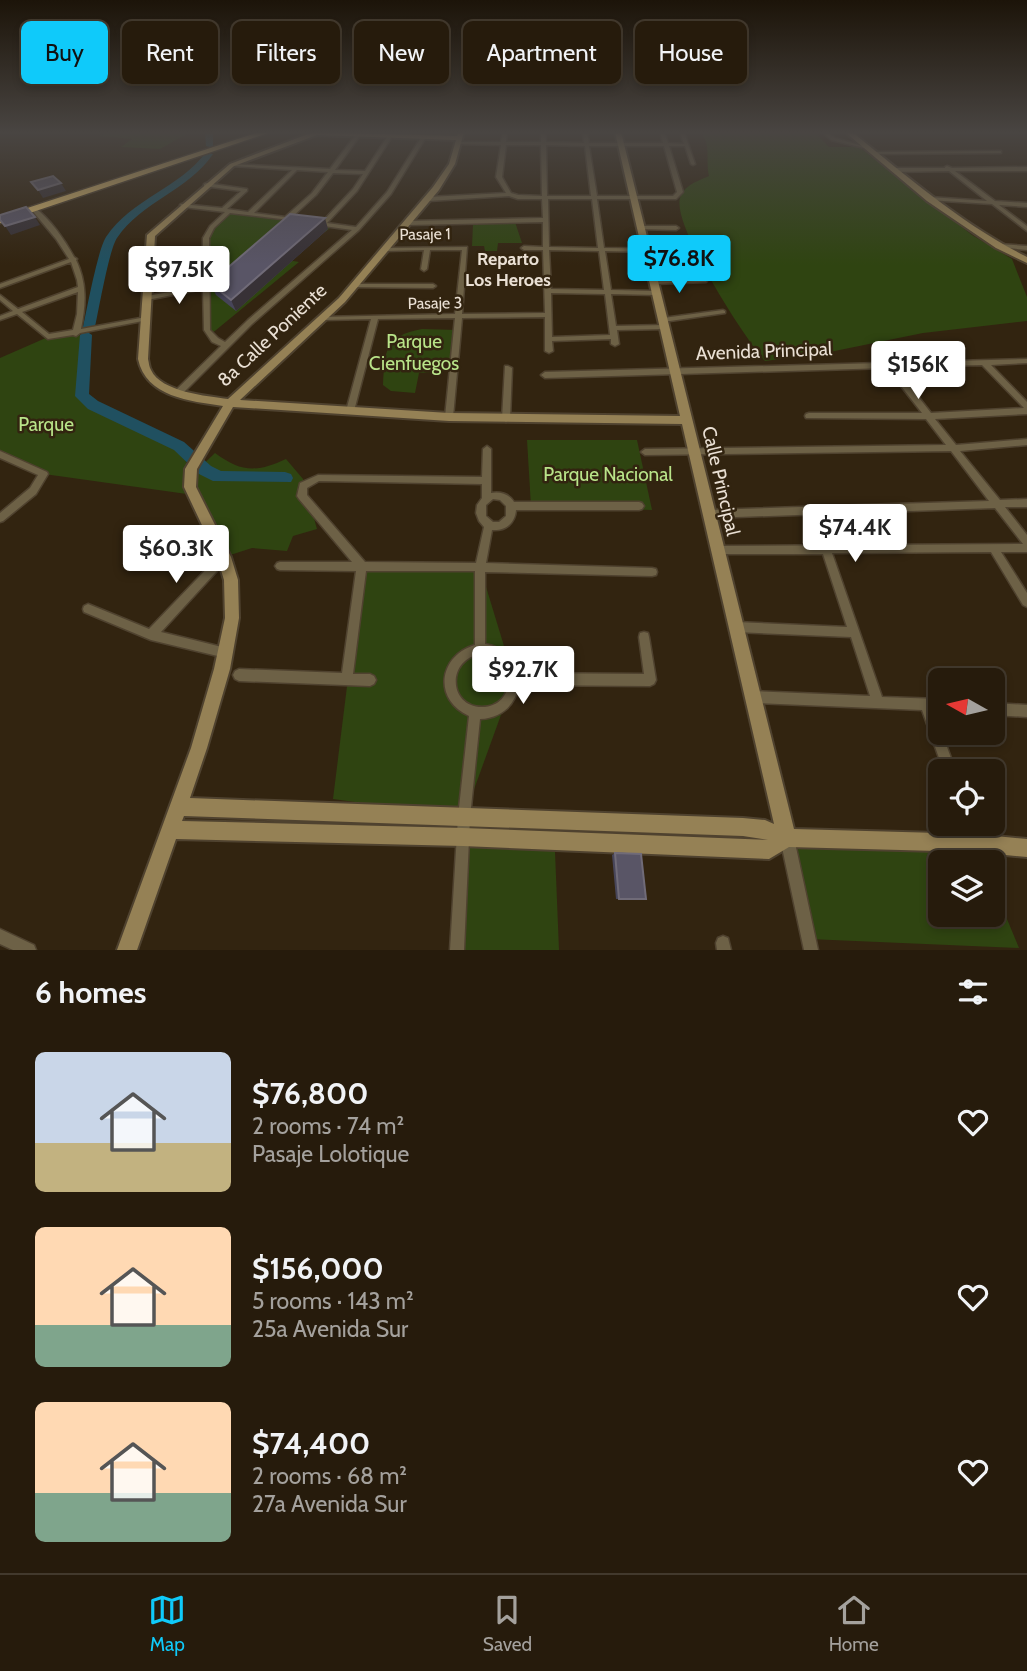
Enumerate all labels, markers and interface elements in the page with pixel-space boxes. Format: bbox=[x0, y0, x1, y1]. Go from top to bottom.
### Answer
chip: Buy bbox=[21, 21, 108, 84]
chip: Rent bbox=[122, 21, 218, 84]
chip: Filters bbox=[232, 21, 340, 84]
chip: New bbox=[354, 21, 449, 84]
chip: Apartment bbox=[463, 21, 621, 84]
chip: House bbox=[635, 21, 747, 84]
street label: Pasaje 1 bbox=[399, 224, 451, 244]
pin: $76.8K bbox=[622, 236, 736, 295]
text: $76.8K bbox=[644, 244, 714, 272]
pin: $97.5K bbox=[122, 246, 236, 306]
district label: Reparto Los Heroes bbox=[465, 248, 551, 291]
text: $97.5K bbox=[144, 255, 214, 283]
street label: 8a Calle Poniente bbox=[213, 278, 331, 391]
street label: Pasaje 3 bbox=[407, 293, 463, 313]
park label: Parque Cienfuegos bbox=[369, 330, 459, 375]
street label: Avenida Principal bbox=[695, 337, 833, 365]
pin: $156K bbox=[869, 342, 967, 401]
text: $156K bbox=[887, 350, 949, 378]
park label: Parque bbox=[18, 413, 74, 436]
street label: Calle Principal bbox=[697, 424, 745, 539]
park label: Parque Nacional bbox=[543, 463, 673, 486]
pin: $74.4K bbox=[798, 504, 912, 564]
text: $74.4K bbox=[819, 513, 891, 541]
pin: $60.3K bbox=[119, 526, 233, 585]
text: $60.3K bbox=[139, 534, 213, 562]
pin: $92.7K bbox=[466, 646, 580, 706]
text: $92.7K bbox=[488, 655, 558, 683]
north arrow bbox=[928, 668, 1004, 746]
map controls bbox=[928, 668, 1005, 927]
button: locate bbox=[928, 759, 1005, 836]
button: layers bbox=[928, 850, 1005, 927]
icon: filters bbox=[954, 973, 992, 1011]
text: 6 homes bbox=[35, 974, 146, 1011]
text: $76,800 bbox=[252, 1075, 368, 1112]
icon: home bbox=[91, 1080, 175, 1164]
icon: heart bbox=[954, 1103, 992, 1141]
text: 2 rooms · 74 m² bbox=[252, 1112, 404, 1140]
text: Pasaje Lolotique bbox=[252, 1140, 409, 1168]
text: $156,000 bbox=[252, 1250, 384, 1287]
icon: home bbox=[91, 1255, 175, 1339]
icon: heart bbox=[954, 1278, 992, 1316]
text: 5 rooms · 143 m² bbox=[252, 1287, 414, 1315]
text: 25a Avenida Sur bbox=[252, 1315, 408, 1343]
text: $74,400 bbox=[252, 1425, 370, 1462]
icon: home bbox=[91, 1430, 175, 1514]
icon: heart bbox=[954, 1453, 992, 1491]
text: 2 rooms · 68 m² bbox=[252, 1462, 407, 1490]
text: 27a Avenida Sur bbox=[252, 1490, 407, 1518]
tab: Map bbox=[148, 1591, 186, 1656]
tab: Saved bbox=[483, 1591, 532, 1656]
tab: Home bbox=[829, 1591, 879, 1656]

